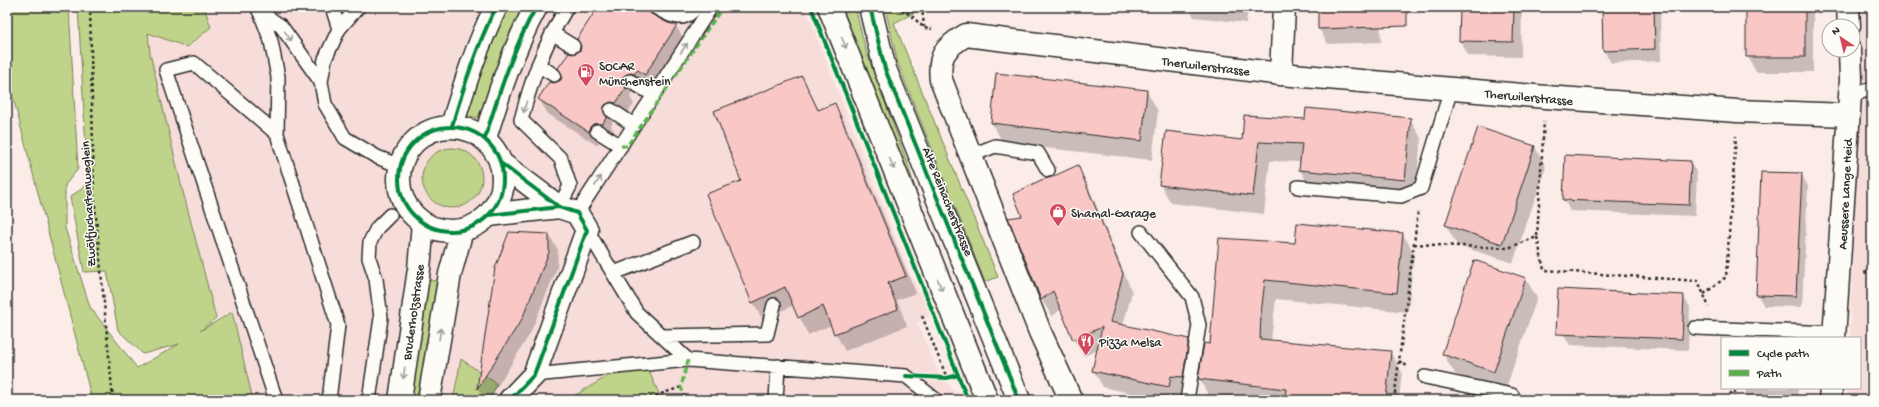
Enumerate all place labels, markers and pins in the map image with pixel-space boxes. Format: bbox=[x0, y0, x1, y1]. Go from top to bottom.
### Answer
place label: SOCAR Münchenstein bbox=[599, 60, 671, 90]
fuel station icon: SOCAR Münchenstein bbox=[576, 62, 596, 87]
shop icon: Shamal-Garage bbox=[1048, 202, 1068, 227]
place label: Shamal-Garage bbox=[1071, 207, 1156, 222]
restaurant icon: Pizza Melsa bbox=[1076, 331, 1096, 356]
place label: Pizza Melsa bbox=[1098, 336, 1162, 351]

